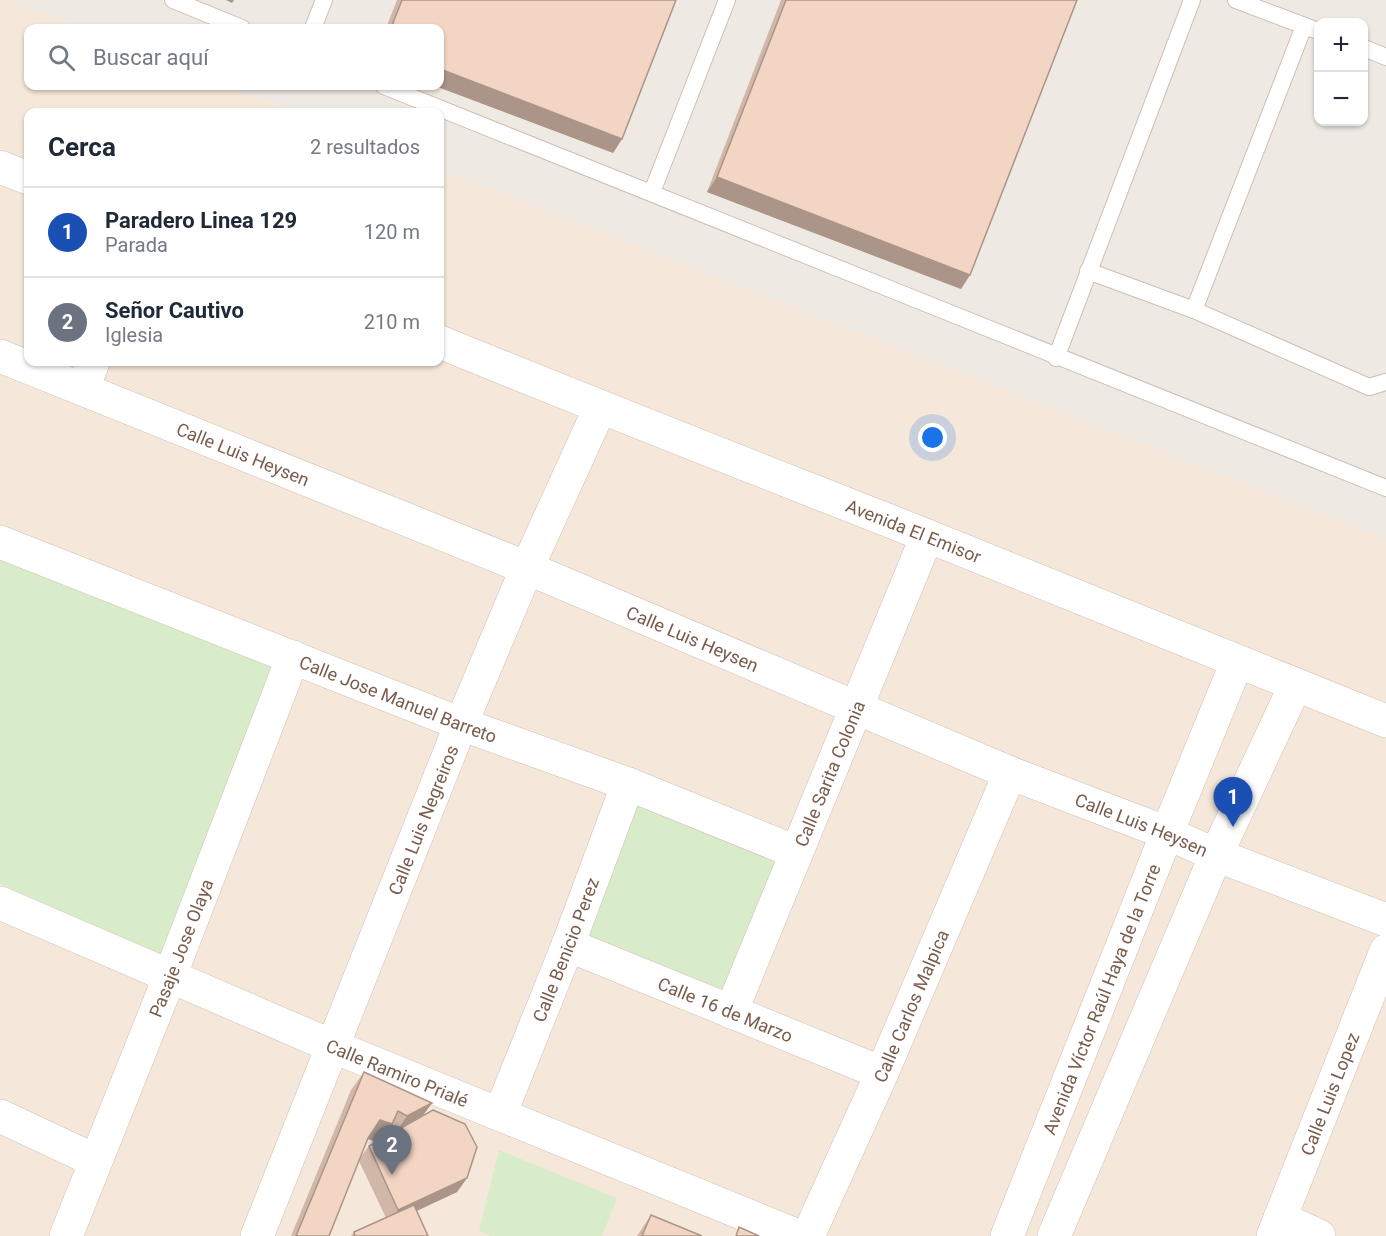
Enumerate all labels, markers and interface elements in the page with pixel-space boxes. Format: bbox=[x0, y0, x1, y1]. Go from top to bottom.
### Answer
map controls bbox=[1314, 18, 1368, 126]
button: + bbox=[1314, 18, 1368, 72]
search box bbox=[24, 24, 444, 90]
icon: search bbox=[45, 41, 78, 74]
text: Buscar aquí bbox=[93, 45, 209, 70]
button: − bbox=[1314, 72, 1368, 126]
text: Cerca bbox=[48, 132, 116, 162]
text: 2 resultados bbox=[310, 135, 420, 159]
text: Paradero Linea 129 bbox=[105, 208, 297, 233]
text: 1 bbox=[62, 220, 73, 244]
text: 120 m bbox=[364, 220, 420, 244]
text: Parada bbox=[105, 233, 168, 257]
text: Señor Cautivo bbox=[105, 298, 244, 323]
text: 2 bbox=[62, 310, 73, 334]
text: 210 m bbox=[364, 310, 420, 334]
text: Iglesia bbox=[105, 323, 163, 347]
street label: Calle Luis Heysen bbox=[174, 418, 313, 490]
your location bbox=[918, 423, 947, 452]
street label: Avenida El Emisor bbox=[843, 495, 984, 567]
street label: Calle Luis Heysen bbox=[624, 601, 762, 676]
street label: Calle Jose Manuel Barreto bbox=[296, 651, 500, 747]
street label: Calle Sarita Colonia bbox=[790, 697, 869, 850]
street label: Calle Luis Negreiros bbox=[384, 742, 462, 898]
pin: 1 bbox=[1214, 778, 1252, 827]
street label: Calle Luis Heysen bbox=[1072, 788, 1211, 861]
street label: Avenida Víctor Raúl Haya de la Torre bbox=[1038, 861, 1164, 1137]
street label: Calle Benicio Perez bbox=[528, 874, 603, 1025]
street label: Pasaje Jose Olaya bbox=[144, 876, 217, 1020]
street label: Calle Carlos Malpica bbox=[869, 926, 952, 1086]
street label: Calle 16 de Marzo bbox=[655, 972, 796, 1046]
street label: Calle Luis Lopez bbox=[1296, 1029, 1363, 1158]
street label: Calle Ramiro Prialé bbox=[323, 1034, 471, 1111]
pin: 2 bbox=[372, 1126, 412, 1175]

